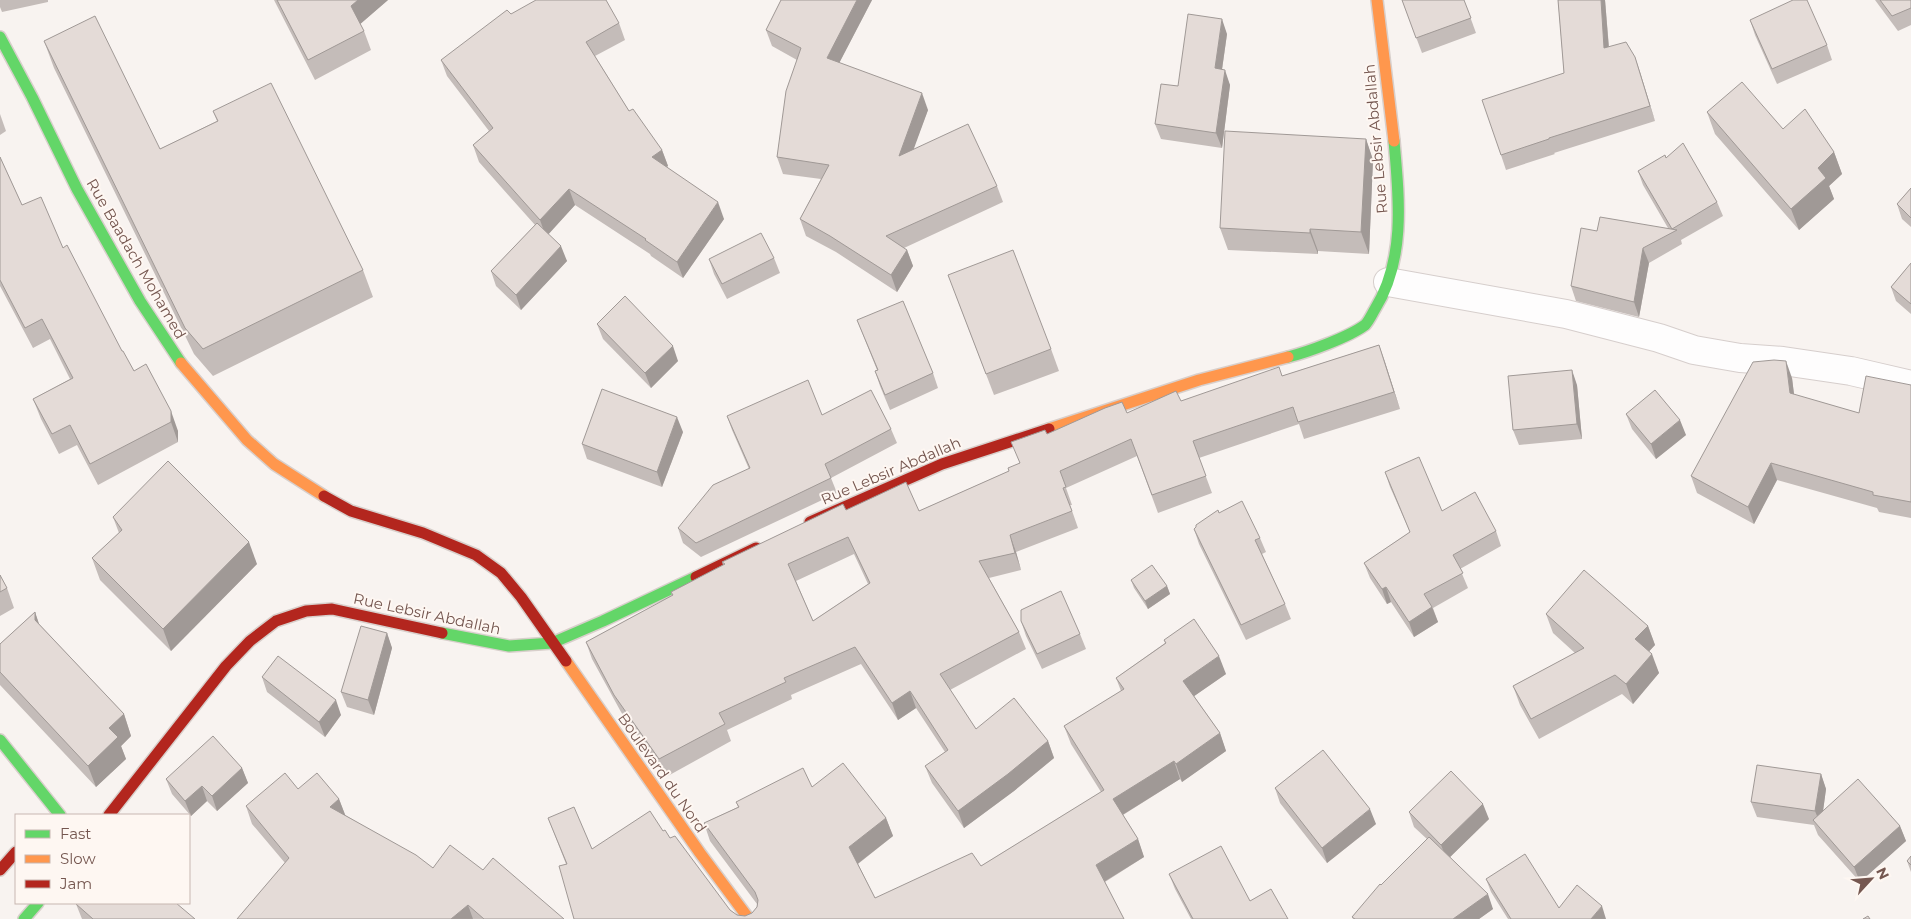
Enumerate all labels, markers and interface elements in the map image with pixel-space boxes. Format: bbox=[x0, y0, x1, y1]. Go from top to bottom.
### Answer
street label: Rue Lebsir Abdallah bbox=[1359, 63, 1392, 215]
street label: Rue Baadach Mohamed bbox=[83, 175, 190, 342]
street label: Rue Lebsir Abdallah bbox=[818, 432, 964, 509]
street label: Rue Lebsir Abdallah bbox=[352, 589, 503, 638]
street label: Boulevard du Nord bbox=[614, 709, 711, 836]
legend bbox=[15, 814, 190, 904]
text: Fast bbox=[60, 824, 91, 843]
text: Slow bbox=[60, 849, 96, 868]
north arrow bbox=[1846, 854, 1896, 904]
text: N bbox=[1872, 864, 1893, 882]
text: Jam bbox=[59, 874, 92, 893]

